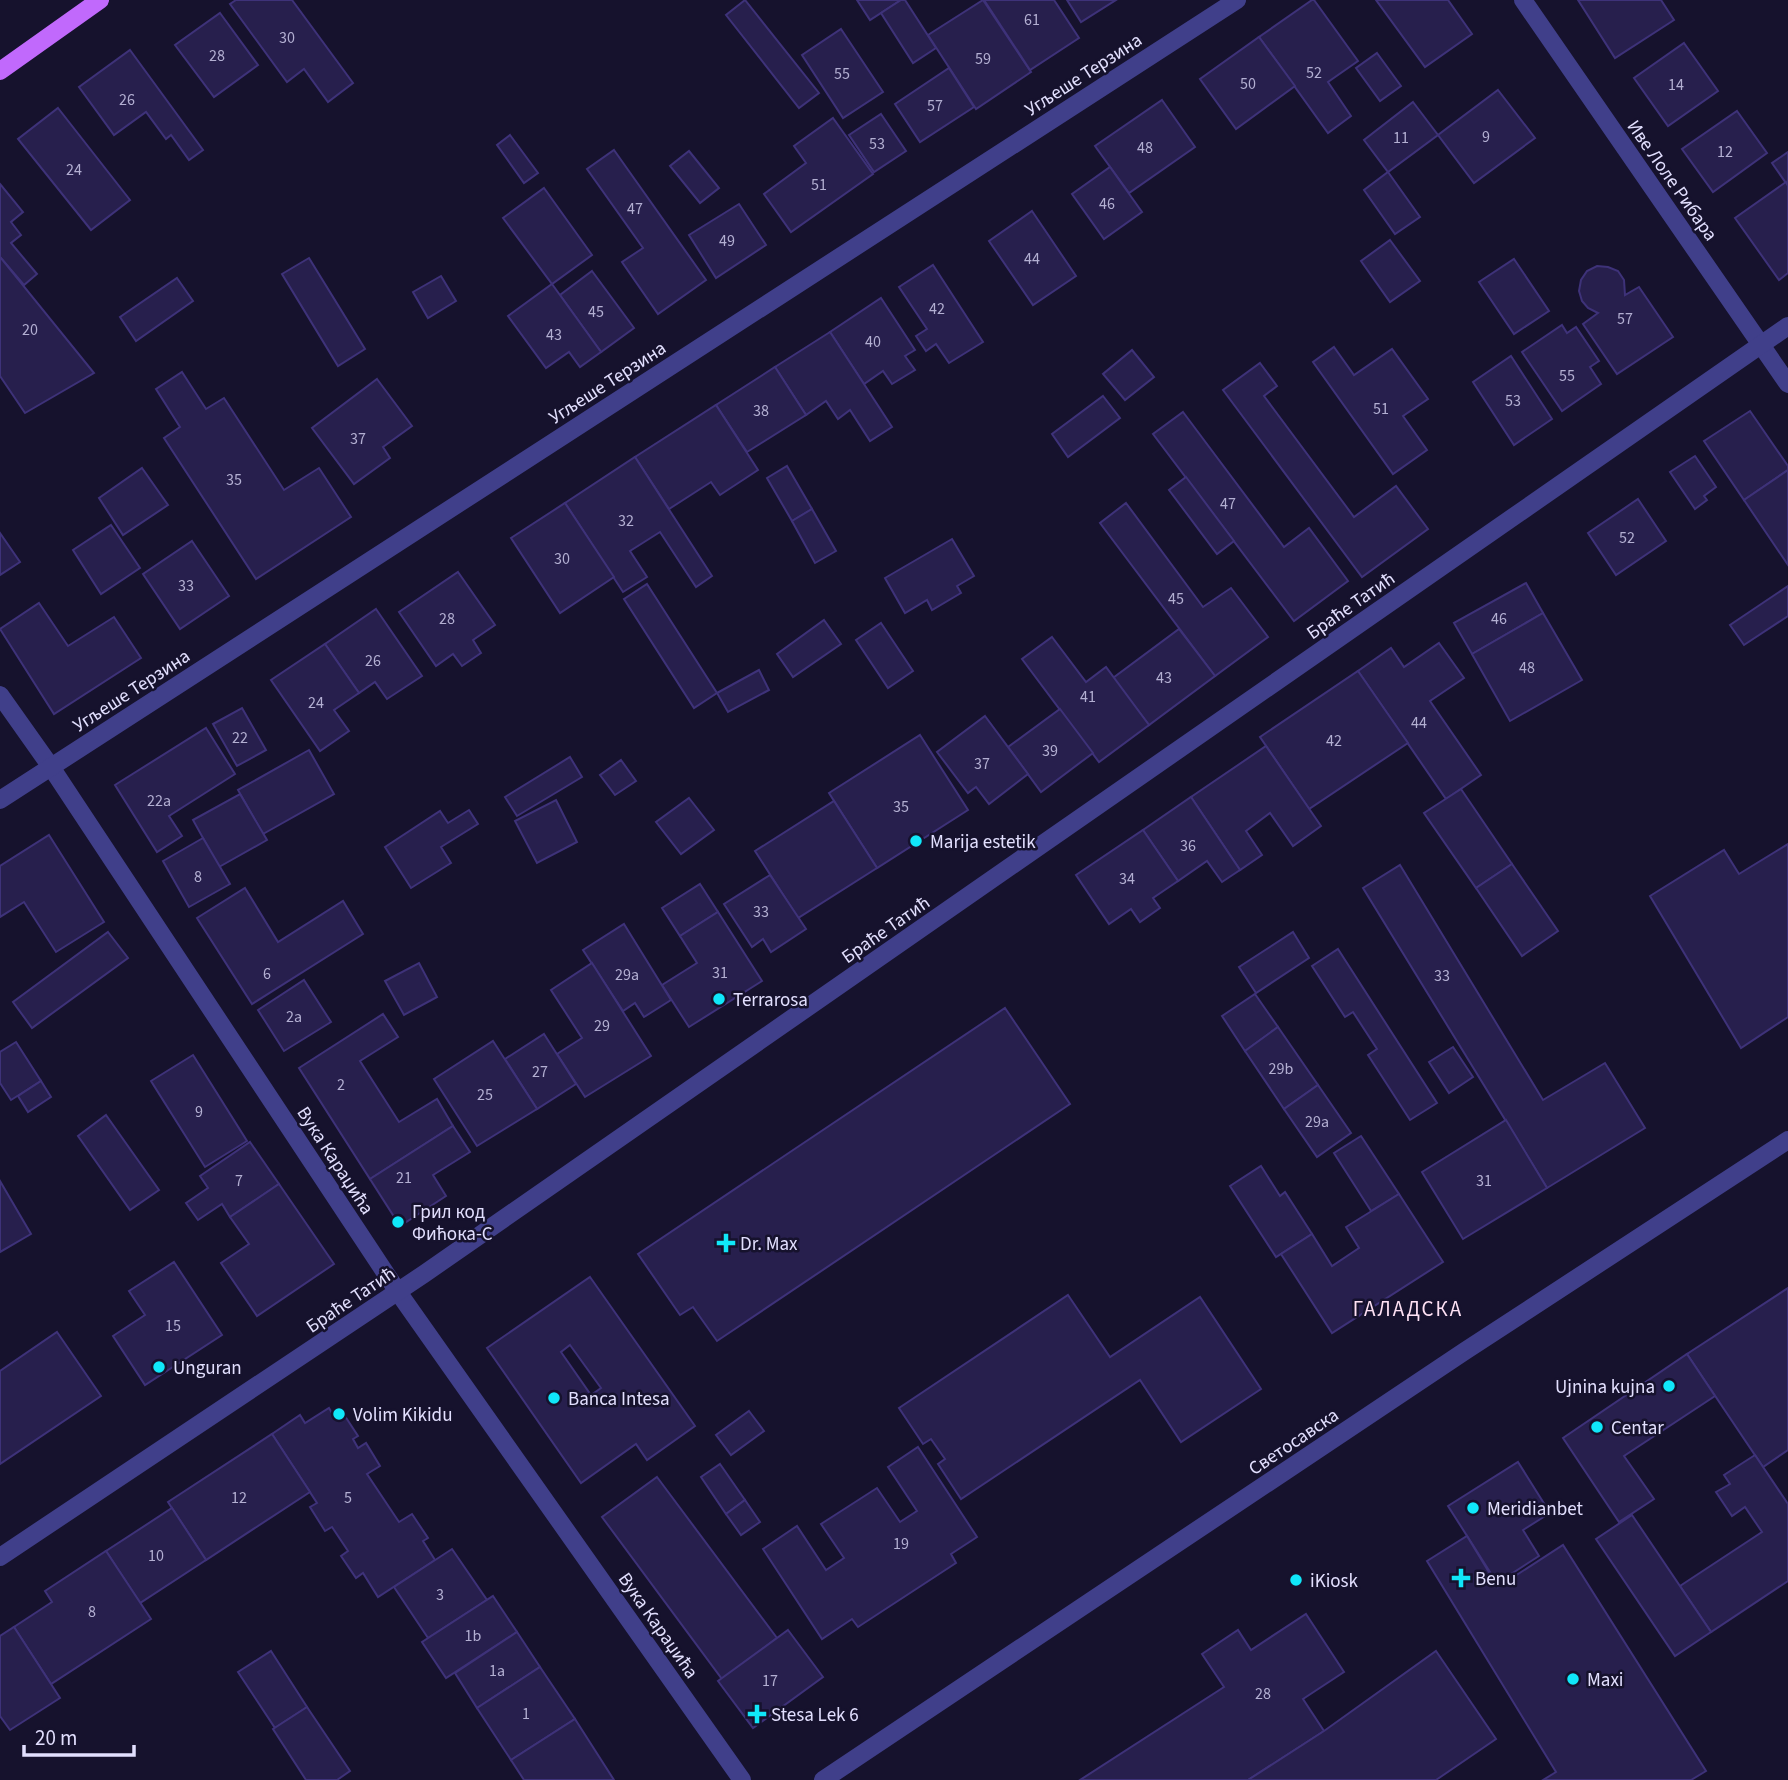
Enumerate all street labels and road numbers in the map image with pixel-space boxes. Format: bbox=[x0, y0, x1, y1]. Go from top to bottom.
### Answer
street label: Угљеше Терзина bbox=[1020, 27, 1148, 123]
street label: Иве Лоле Рибара bbox=[1620, 115, 1724, 247]
street label: Угљеше Терзина bbox=[544, 335, 672, 431]
street label: Браће Татић bbox=[1301, 566, 1400, 647]
street label: Угљеше Терзина bbox=[68, 643, 196, 739]
street label: Браће Татић bbox=[836, 890, 935, 971]
street label: Вука Караџића bbox=[290, 1101, 380, 1220]
street label: Браће Татић bbox=[301, 1260, 401, 1340]
street label: Светосавска bbox=[1243, 1402, 1344, 1482]
street label: Вука Караџића bbox=[611, 1567, 704, 1684]

